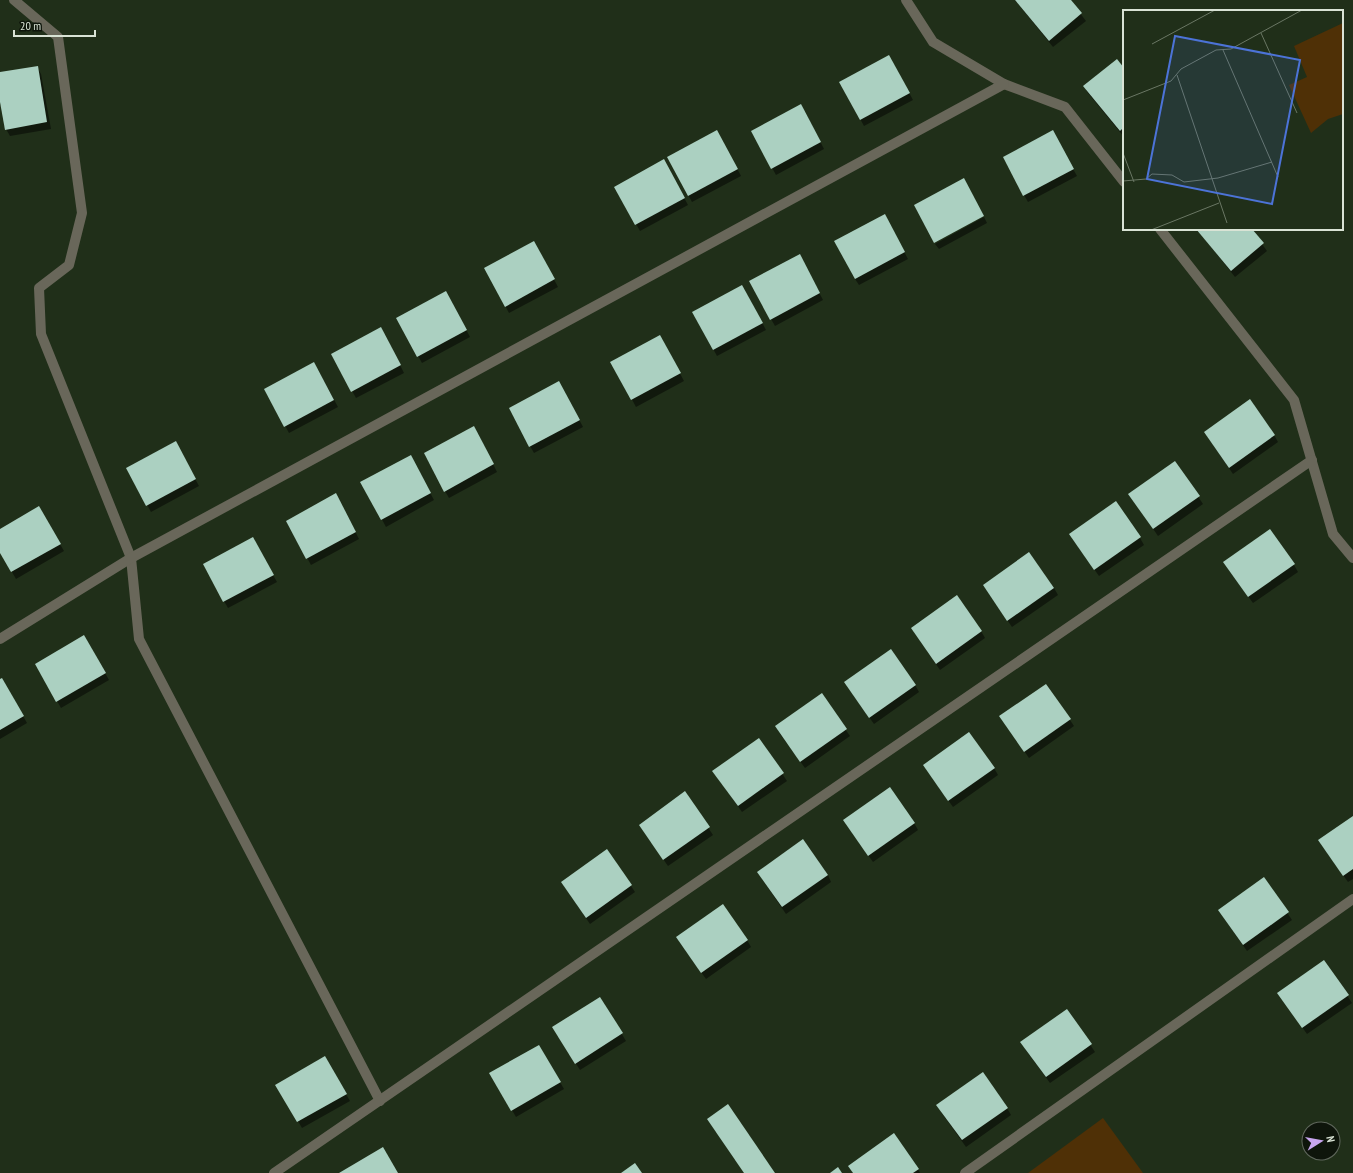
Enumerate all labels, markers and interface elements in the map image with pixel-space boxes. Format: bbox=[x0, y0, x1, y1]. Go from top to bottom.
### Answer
inset map bbox=[1123, 10, 1343, 230]
scale bar bbox=[14, 12, 95, 38]
text: 20 m bbox=[20, 18, 41, 33]
north arrow bbox=[1301, 1121, 1341, 1161]
text: N bbox=[1323, 1135, 1338, 1143]

